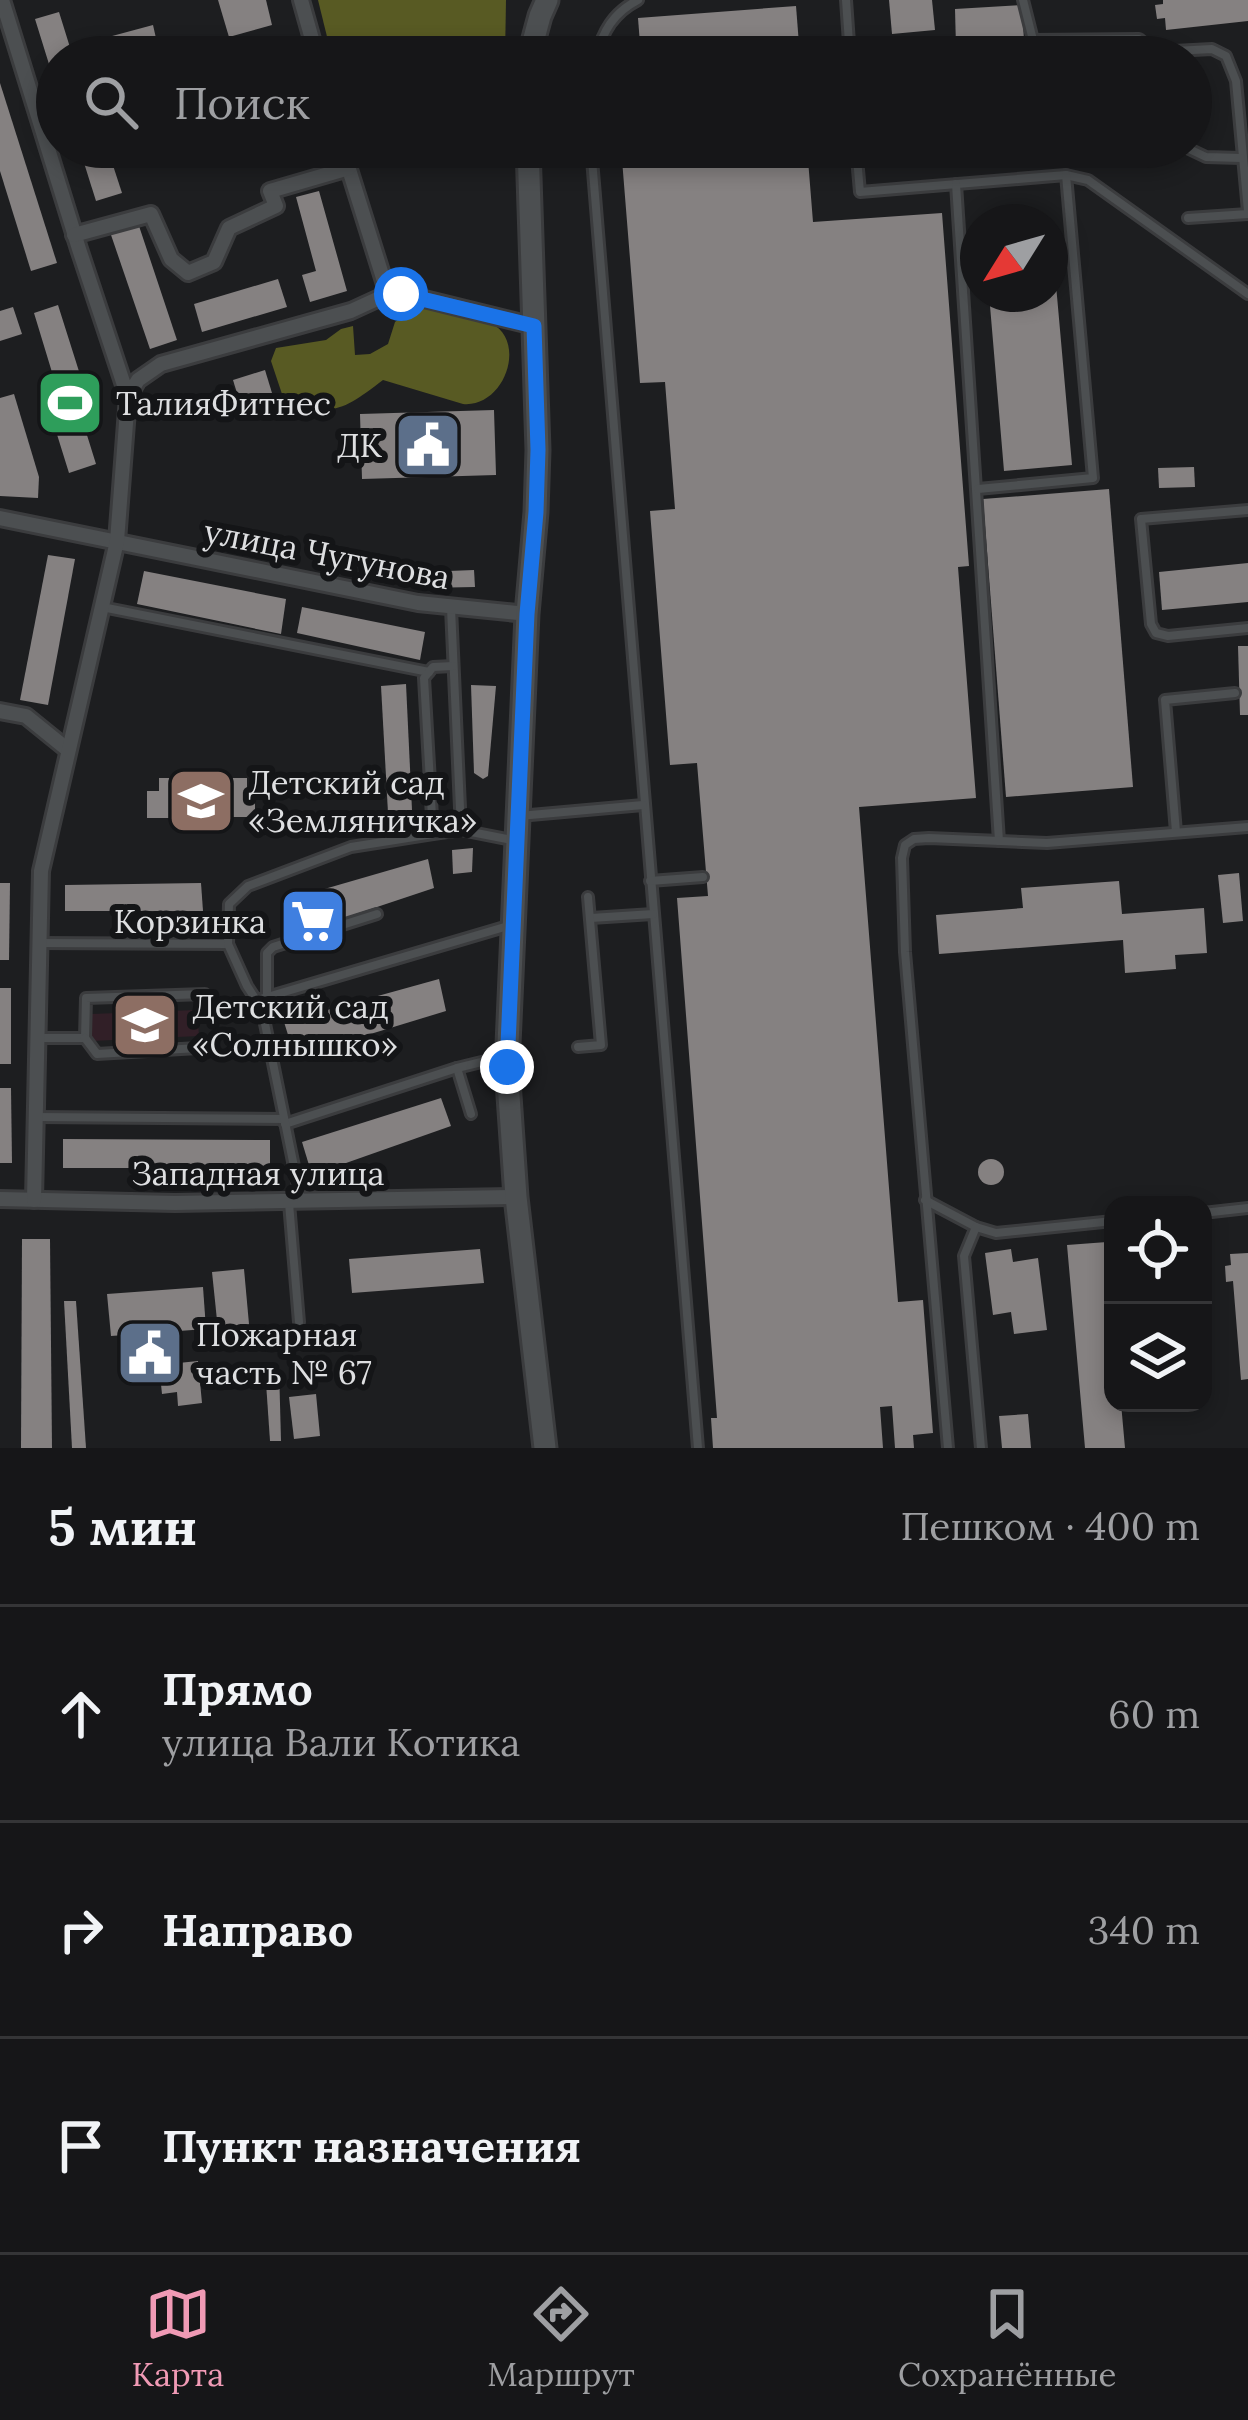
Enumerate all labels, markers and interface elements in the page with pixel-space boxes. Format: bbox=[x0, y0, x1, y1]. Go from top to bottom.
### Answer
search box bbox=[36, 36, 1212, 168]
icon: search bbox=[78, 69, 144, 135]
text: Поиск bbox=[174, 74, 310, 131]
north arrow bbox=[960, 204, 1068, 312]
route start bbox=[374, 267, 428, 321]
sports icon: ТалияФитнес bbox=[35, 368, 105, 438]
place label: ТалияФитнес bbox=[116, 382, 331, 424]
public building icon: ДК bbox=[393, 410, 463, 480]
place label: ДК bbox=[337, 424, 382, 466]
street label: улица Чугунова bbox=[201, 510, 453, 598]
place label: Детский сад «Земляничка» bbox=[248, 761, 477, 841]
school or university icon: Детский сад «Земляничка» bbox=[166, 766, 236, 836]
supermarket icon: Корзинка bbox=[278, 886, 348, 956]
place label: Корзинка bbox=[114, 900, 266, 942]
place label: Детский сад «Солнышко» bbox=[192, 985, 398, 1065]
school or university icon: Детский сад «Солнышко» bbox=[110, 990, 180, 1060]
route end bbox=[480, 1040, 534, 1094]
street label: Западная улица bbox=[131, 1152, 385, 1194]
map controls bbox=[1104, 1196, 1212, 1412]
button: locate bbox=[1104, 1196, 1212, 1304]
button: layers bbox=[1104, 1304, 1212, 1412]
place label: Пожарная часть № 67 bbox=[196, 1313, 372, 1393]
public building icon: Пожарная часть № 67 bbox=[115, 1318, 185, 1388]
text: 5 мин bbox=[48, 1494, 197, 1559]
text: Пешком · 400 m bbox=[900, 1501, 1200, 1551]
text: Прямо bbox=[162, 1660, 313, 1717]
icon: ahead bbox=[48, 1681, 114, 1747]
text: 60 m bbox=[1108, 1689, 1200, 1739]
text: улица Вали Котика bbox=[162, 1717, 520, 1767]
icon: right bbox=[48, 1897, 114, 1963]
text: Направо bbox=[162, 1901, 353, 1958]
text: 340 m bbox=[1088, 1905, 1200, 1955]
icon: arrive bbox=[48, 2113, 114, 2179]
text: Пункт назначения bbox=[162, 2117, 581, 2174]
tab: Карта bbox=[132, 2281, 224, 2395]
tab: Маршрут bbox=[487, 2281, 635, 2395]
tab: Сохранённые bbox=[898, 2281, 1116, 2395]

